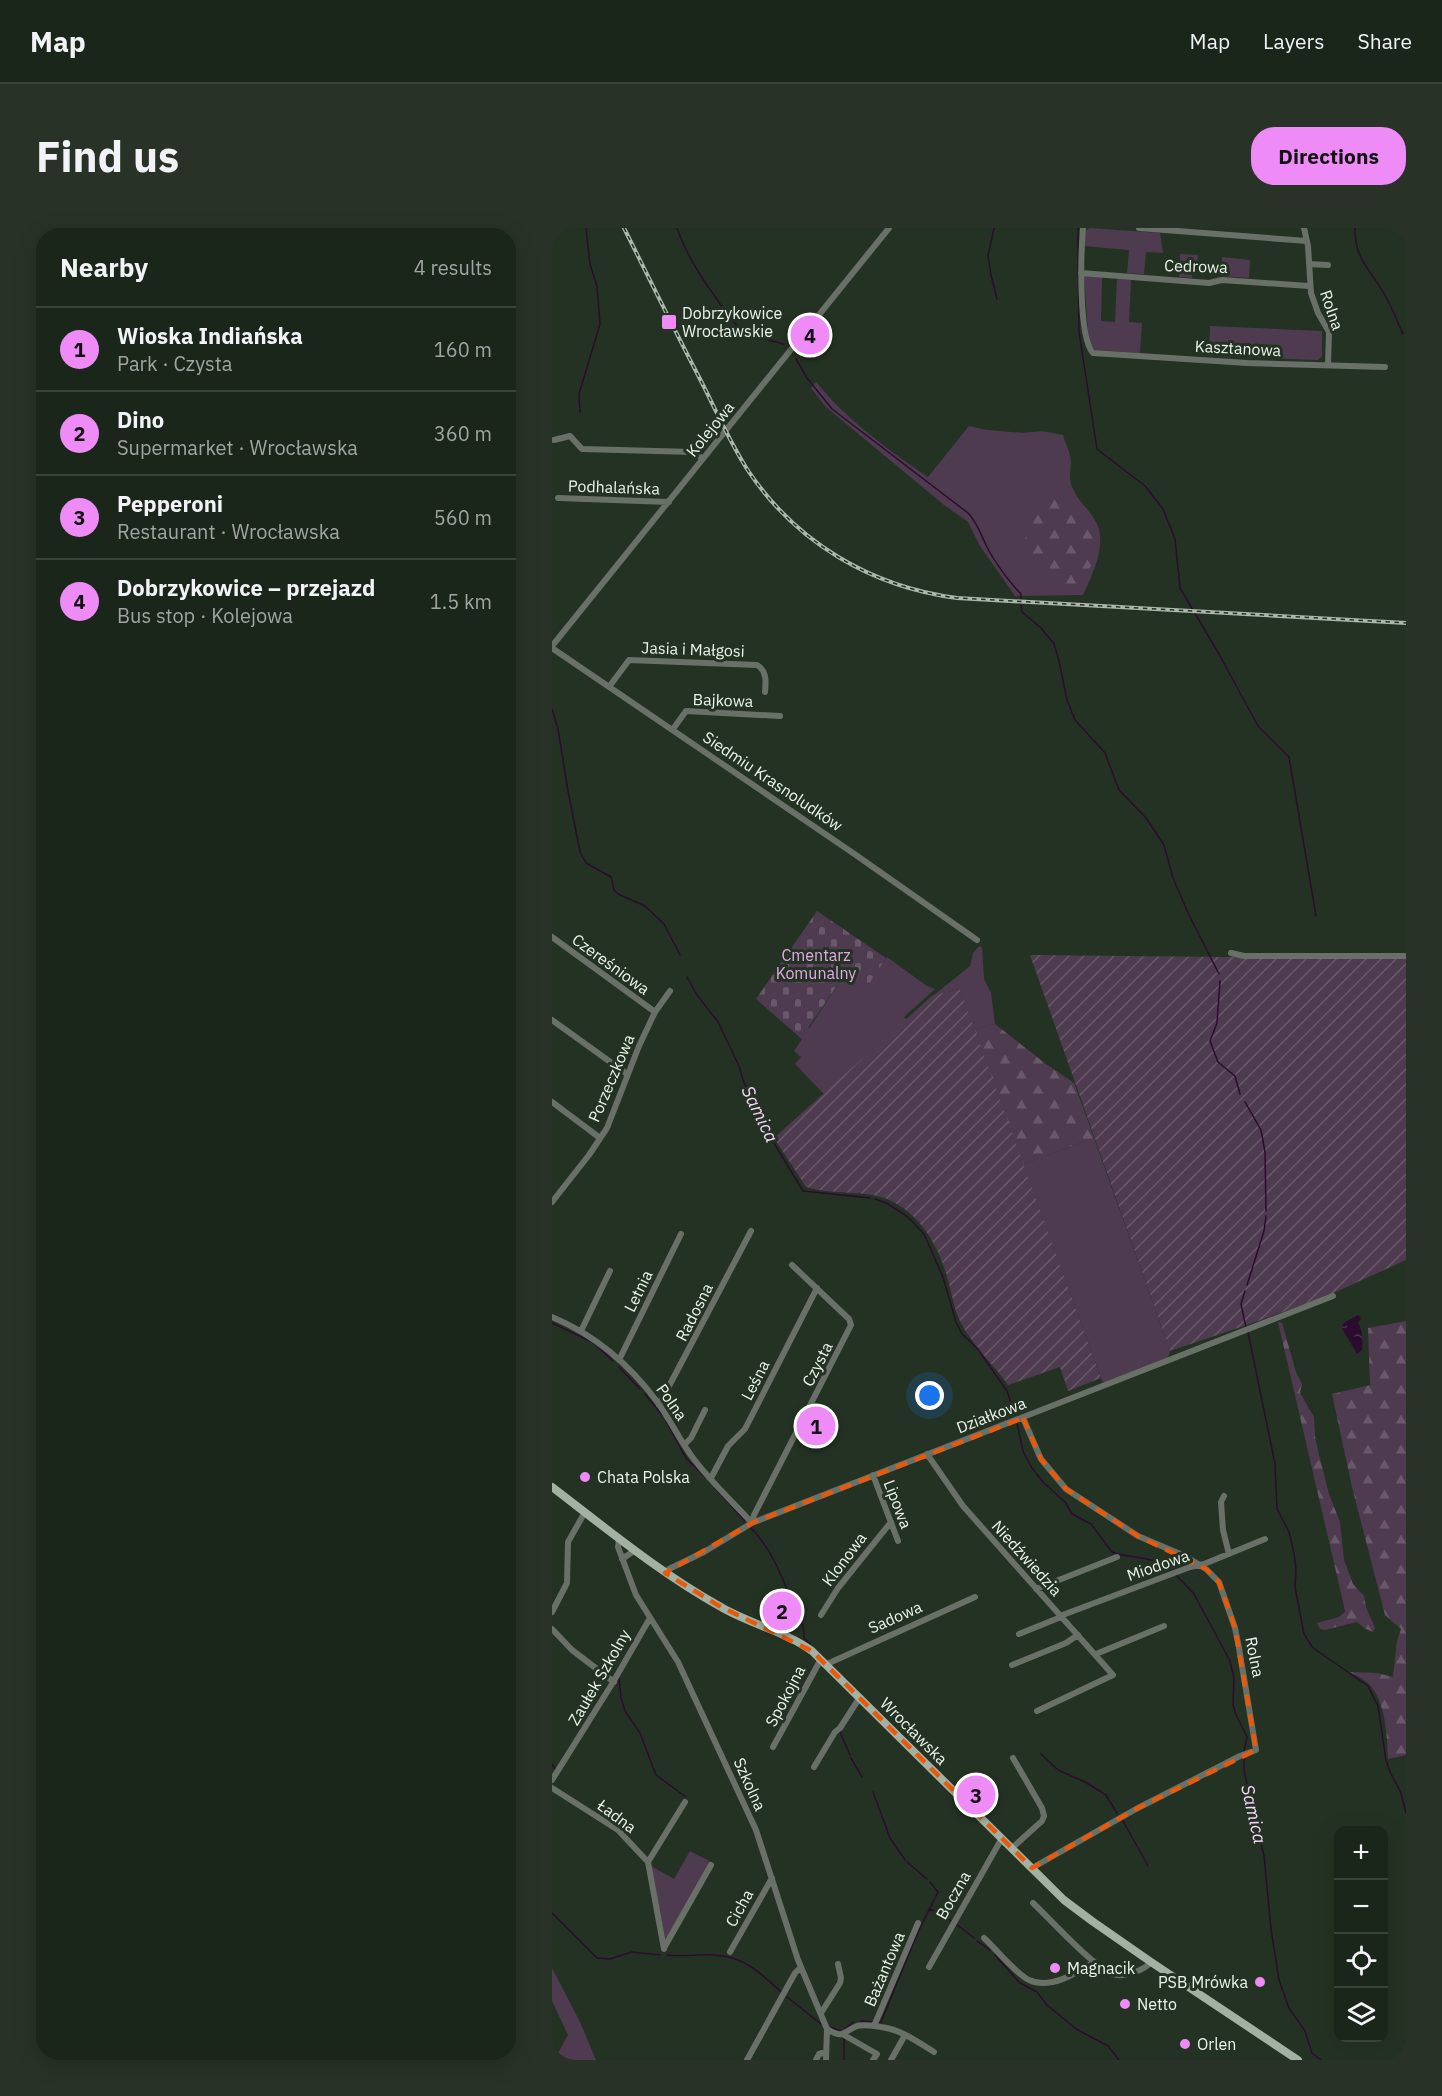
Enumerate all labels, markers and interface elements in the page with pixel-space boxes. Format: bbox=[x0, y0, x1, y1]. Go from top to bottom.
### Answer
text: Map bbox=[30, 23, 86, 60]
text: Map bbox=[1190, 27, 1230, 55]
text: Layers bbox=[1263, 27, 1325, 55]
text: Share bbox=[1358, 27, 1412, 55]
button: Directions bbox=[1251, 127, 1406, 185]
text: Find us bbox=[36, 129, 179, 184]
text: Nearby bbox=[60, 250, 148, 284]
text: 4 results bbox=[414, 254, 492, 281]
street label: Cedrowa bbox=[1164, 255, 1228, 277]
street label: Rolna bbox=[1316, 287, 1348, 333]
place label: Dobrzykowice Wrocławskie bbox=[682, 303, 783, 341]
pin: 4 bbox=[790, 312, 830, 358]
marker: Dobrzykowice Wrocławskie bbox=[660, 313, 678, 331]
text: Wioska Indiańska bbox=[117, 321, 303, 350]
text: 1 bbox=[74, 336, 86, 363]
text: 160 m bbox=[434, 336, 492, 363]
street label: Kasztanowa bbox=[1194, 336, 1282, 360]
text: Park · Czysta bbox=[117, 350, 232, 377]
street label: Kolejowa bbox=[682, 397, 739, 461]
text: Dino bbox=[117, 405, 164, 434]
text: 2 bbox=[74, 420, 86, 447]
text: 360 m bbox=[434, 420, 492, 447]
text: Supermarket · Wrocławska bbox=[117, 434, 358, 461]
street label: Podhalańska bbox=[568, 475, 661, 499]
text: Pepperoni bbox=[117, 489, 223, 518]
text: 3 bbox=[74, 504, 86, 531]
text: 560 m bbox=[434, 504, 492, 531]
text: Restaurant · Wrocławska bbox=[117, 518, 340, 545]
text: Dobrzykowice – przejazd bbox=[117, 573, 375, 602]
text: 4 bbox=[74, 588, 86, 615]
text: 1.5 km bbox=[430, 588, 492, 615]
text: Bus stop · Kolejowa bbox=[117, 602, 293, 629]
street label: Jasia i Małgosi bbox=[641, 637, 745, 661]
street label: Bajkowa bbox=[692, 689, 754, 711]
street label: Siedmiu Krasnoludków bbox=[699, 727, 847, 835]
street label: Czereśniowa bbox=[568, 929, 654, 999]
park label: Cmentarz Komunalny bbox=[776, 945, 856, 983]
street label: Porzeczkowa bbox=[584, 1031, 639, 1125]
water label: Samica bbox=[736, 1082, 784, 1146]
street label: Letnia bbox=[619, 1266, 657, 1315]
street label: Radosna bbox=[671, 1279, 717, 1344]
street label: Czysta bbox=[797, 1338, 837, 1390]
street label: Leśna bbox=[737, 1356, 774, 1403]
street label: Polna bbox=[652, 1380, 692, 1425]
your location bbox=[915, 1381, 944, 1410]
street label: Działkowa bbox=[953, 1392, 1029, 1437]
pin: 1 bbox=[796, 1404, 836, 1448]
place label: Chata Polska bbox=[597, 1467, 690, 1487]
marker: Chata Polska bbox=[578, 1470, 592, 1484]
street label: Lipowa bbox=[880, 1477, 917, 1532]
street label: Niedźwiedzia bbox=[988, 1516, 1067, 1600]
street label: Klonowa bbox=[817, 1528, 871, 1590]
street label: Miodowa bbox=[1124, 1545, 1192, 1585]
pin: 2 bbox=[762, 1588, 802, 1634]
street label: Sadowa bbox=[865, 1596, 925, 1638]
street label: Zaułek Szkolny bbox=[563, 1625, 635, 1729]
street label: Rolna bbox=[1241, 1635, 1269, 1679]
street label: Spokojna bbox=[761, 1662, 810, 1730]
street label: Wrocławska bbox=[876, 1693, 952, 1769]
street label: Szkolna bbox=[730, 1754, 771, 1814]
pin: 3 bbox=[956, 1772, 996, 1818]
water label: Samica bbox=[1236, 1782, 1272, 1846]
street label: Ładna bbox=[593, 1794, 641, 1837]
map controls bbox=[1334, 1826, 1388, 2042]
button: + bbox=[1334, 1826, 1388, 1880]
street label: Boczna bbox=[931, 1867, 975, 1923]
button: − bbox=[1334, 1880, 1388, 1934]
street label: Cicha bbox=[721, 1885, 758, 1930]
street label: Bażantowa bbox=[859, 1928, 909, 2009]
button: locate bbox=[1334, 1934, 1388, 1988]
place label: Magnacik bbox=[1067, 1958, 1136, 1978]
marker: Magnacik bbox=[1048, 1961, 1062, 1975]
place label: PSB Mrówka bbox=[1158, 1972, 1248, 1992]
marker: PSB Mrówka bbox=[1253, 1975, 1267, 1989]
button: layers bbox=[1334, 1988, 1388, 2042]
place label: Netto bbox=[1137, 1994, 1177, 2014]
marker: Netto bbox=[1118, 1997, 1132, 2011]
place label: Orlen bbox=[1197, 2034, 1236, 2054]
marker: Orlen bbox=[1178, 2037, 1192, 2051]

